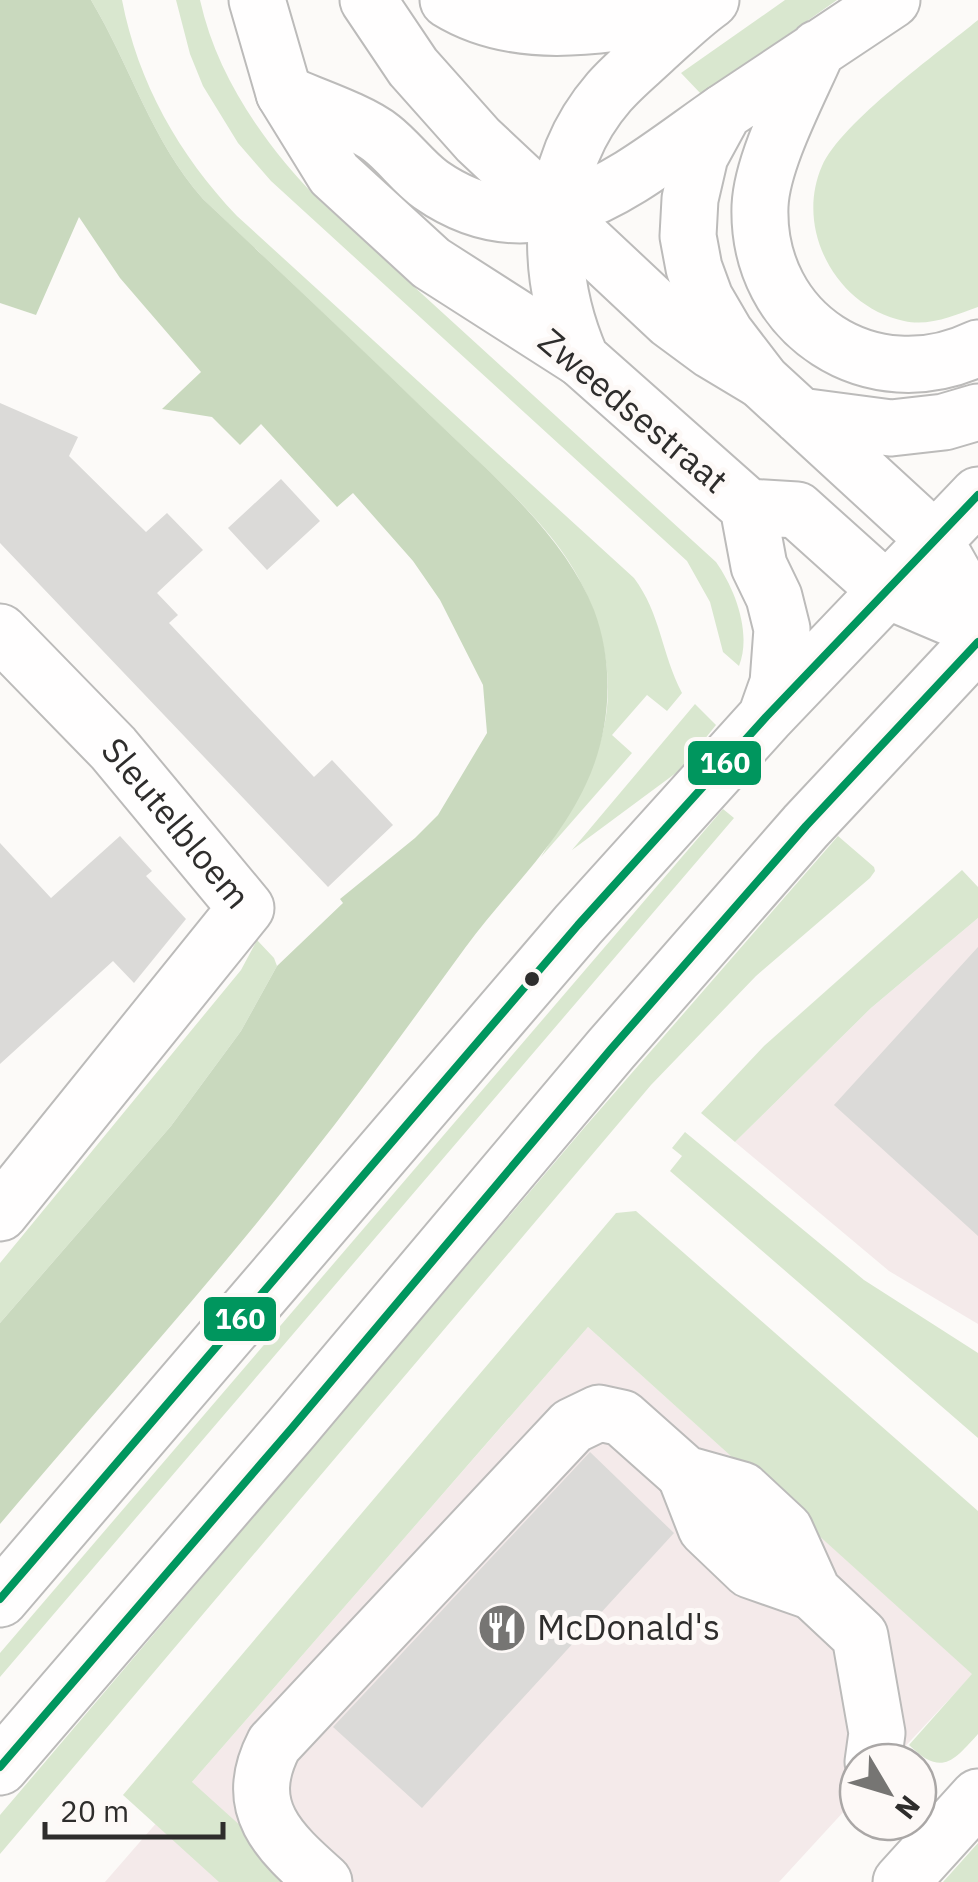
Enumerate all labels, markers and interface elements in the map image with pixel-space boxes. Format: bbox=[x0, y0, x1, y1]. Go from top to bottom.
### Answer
street label: Zweedsestraat bbox=[529, 318, 738, 503]
street label: Sleutelbloem bbox=[92, 728, 261, 918]
line badge: 160 bbox=[686, 739, 763, 787]
text: 160 bbox=[700, 744, 750, 781]
unlabelled marker bbox=[522, 969, 542, 989]
line badge: 160 bbox=[202, 1295, 278, 1343]
text: 160 bbox=[215, 1300, 265, 1337]
restaurant icon: McDonald's bbox=[476, 1602, 528, 1654]
place label: McDonald's bbox=[537, 1604, 720, 1650]
north arrow bbox=[838, 1742, 938, 1842]
scale bar bbox=[45, 1777, 222, 1839]
text: N bbox=[887, 1788, 929, 1827]
text: 20 m bbox=[60, 1791, 129, 1830]

